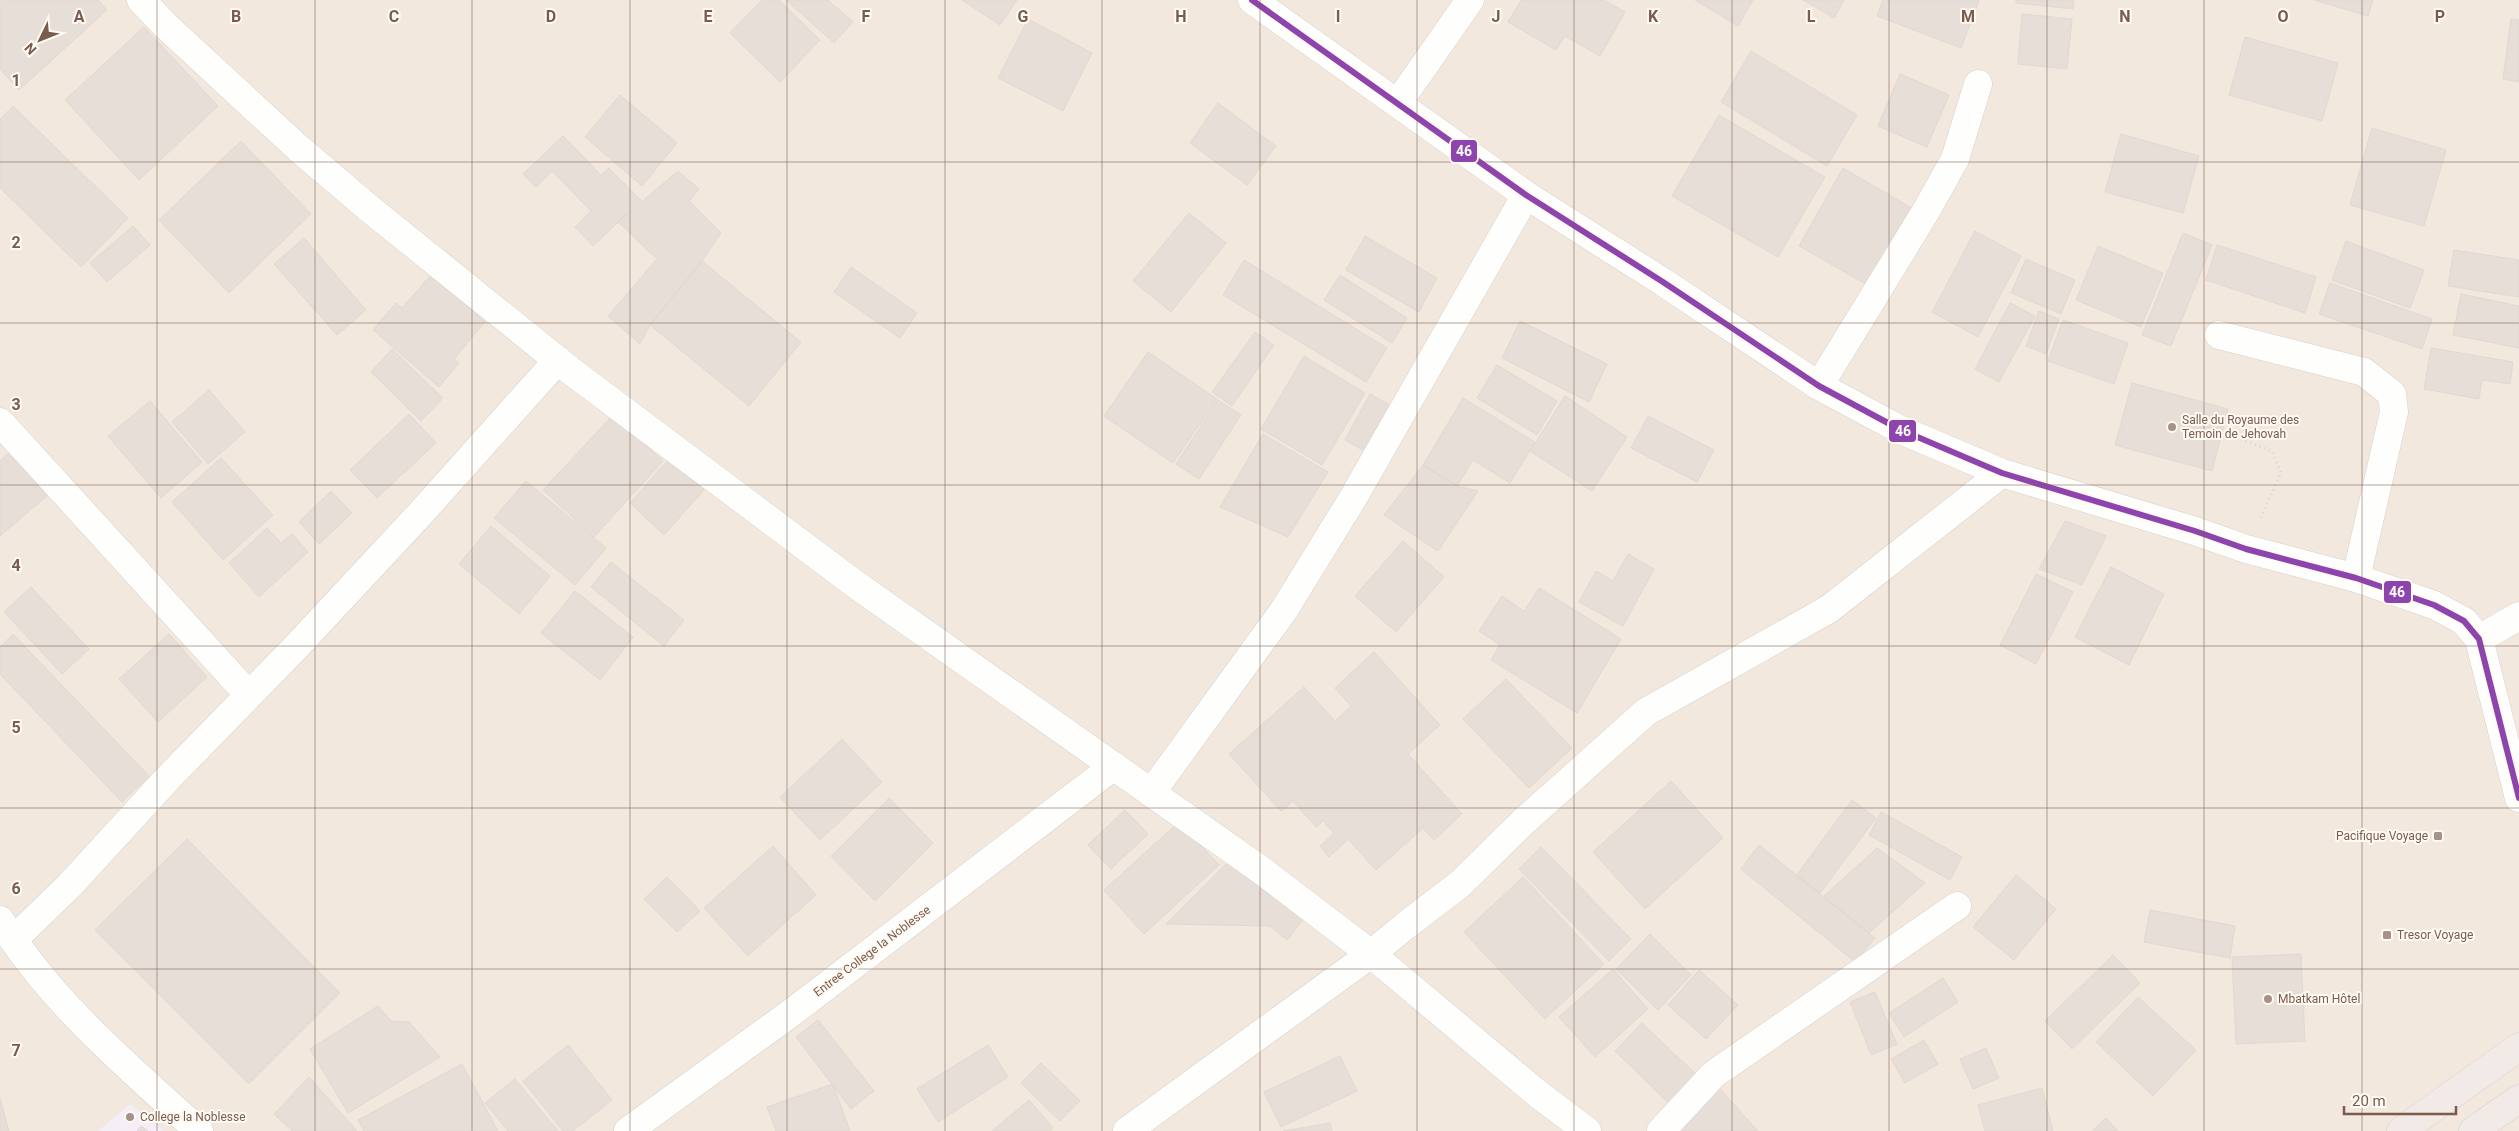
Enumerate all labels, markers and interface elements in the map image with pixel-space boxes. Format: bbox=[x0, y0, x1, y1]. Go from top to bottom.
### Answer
text: A bbox=[74, 7, 85, 26]
text: B bbox=[231, 7, 241, 26]
text: C bbox=[389, 7, 399, 26]
text: D bbox=[546, 7, 556, 26]
text: E bbox=[704, 7, 713, 26]
text: F bbox=[862, 7, 871, 26]
text: G bbox=[1018, 7, 1029, 26]
text: H bbox=[1175, 7, 1187, 26]
text: I bbox=[1336, 7, 1340, 26]
text: J bbox=[1492, 7, 1500, 26]
text: K bbox=[1648, 7, 1659, 26]
text: L bbox=[1807, 7, 1816, 26]
text: M bbox=[1961, 7, 1975, 26]
text: N bbox=[2119, 7, 2131, 26]
text: O bbox=[2277, 7, 2289, 26]
text: P bbox=[2435, 7, 2445, 26]
north arrow bbox=[15, 15, 65, 65]
text: N bbox=[21, 40, 40, 58]
text: 1 bbox=[11, 71, 21, 90]
line badge: 46 bbox=[1450, 139, 1478, 163]
text: 46 bbox=[1456, 143, 1472, 159]
text: 2 bbox=[11, 233, 21, 252]
text: 3 bbox=[11, 395, 21, 414]
place label: Salle du Royaume des Temoin de Jehovah bbox=[2182, 413, 2299, 441]
line badge: 46 bbox=[1888, 419, 1917, 443]
marker: Salle du Royaume des Temoin de Jehovah bbox=[2166, 421, 2178, 433]
text: 46 bbox=[1895, 423, 1911, 439]
text: 4 bbox=[11, 556, 21, 575]
line badge: 46 bbox=[2383, 580, 2412, 604]
text: 46 bbox=[2389, 584, 2405, 600]
text: 5 bbox=[11, 718, 21, 737]
place label: Pacifique Voyage bbox=[2336, 829, 2428, 843]
marker: Pacifique Voyage bbox=[2432, 830, 2444, 842]
text: 6 bbox=[11, 879, 21, 898]
street label: Entree College la Noblesse bbox=[811, 903, 933, 999]
place label: Tresor Voyage bbox=[2397, 928, 2473, 942]
marker: Tresor Voyage bbox=[2381, 929, 2393, 941]
place label: Mbatkam Hôtel bbox=[2278, 992, 2360, 1006]
marker: Mbatkam Hôtel bbox=[2262, 993, 2274, 1005]
text: 7 bbox=[11, 1041, 21, 1060]
scale bar bbox=[2344, 1084, 2456, 1116]
text: 20 m bbox=[2352, 1092, 2386, 1110]
place label: College la Noblesse bbox=[140, 1110, 246, 1124]
marker: College la Noblesse bbox=[124, 1111, 136, 1123]

